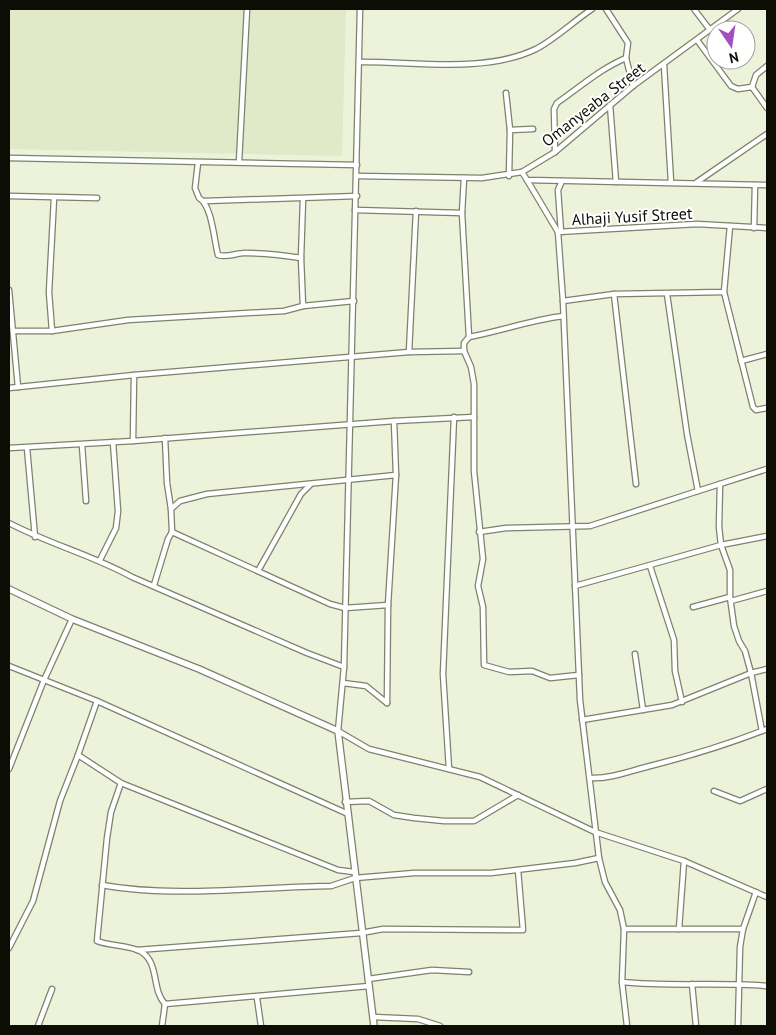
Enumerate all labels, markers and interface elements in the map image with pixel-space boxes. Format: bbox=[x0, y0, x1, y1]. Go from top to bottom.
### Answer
north arrow bbox=[706, 20, 756, 70]
text: N bbox=[727, 48, 740, 67]
street label: Omanyeaba Street bbox=[537, 57, 649, 151]
street label: Alhaji Yusif Street bbox=[571, 203, 693, 229]

